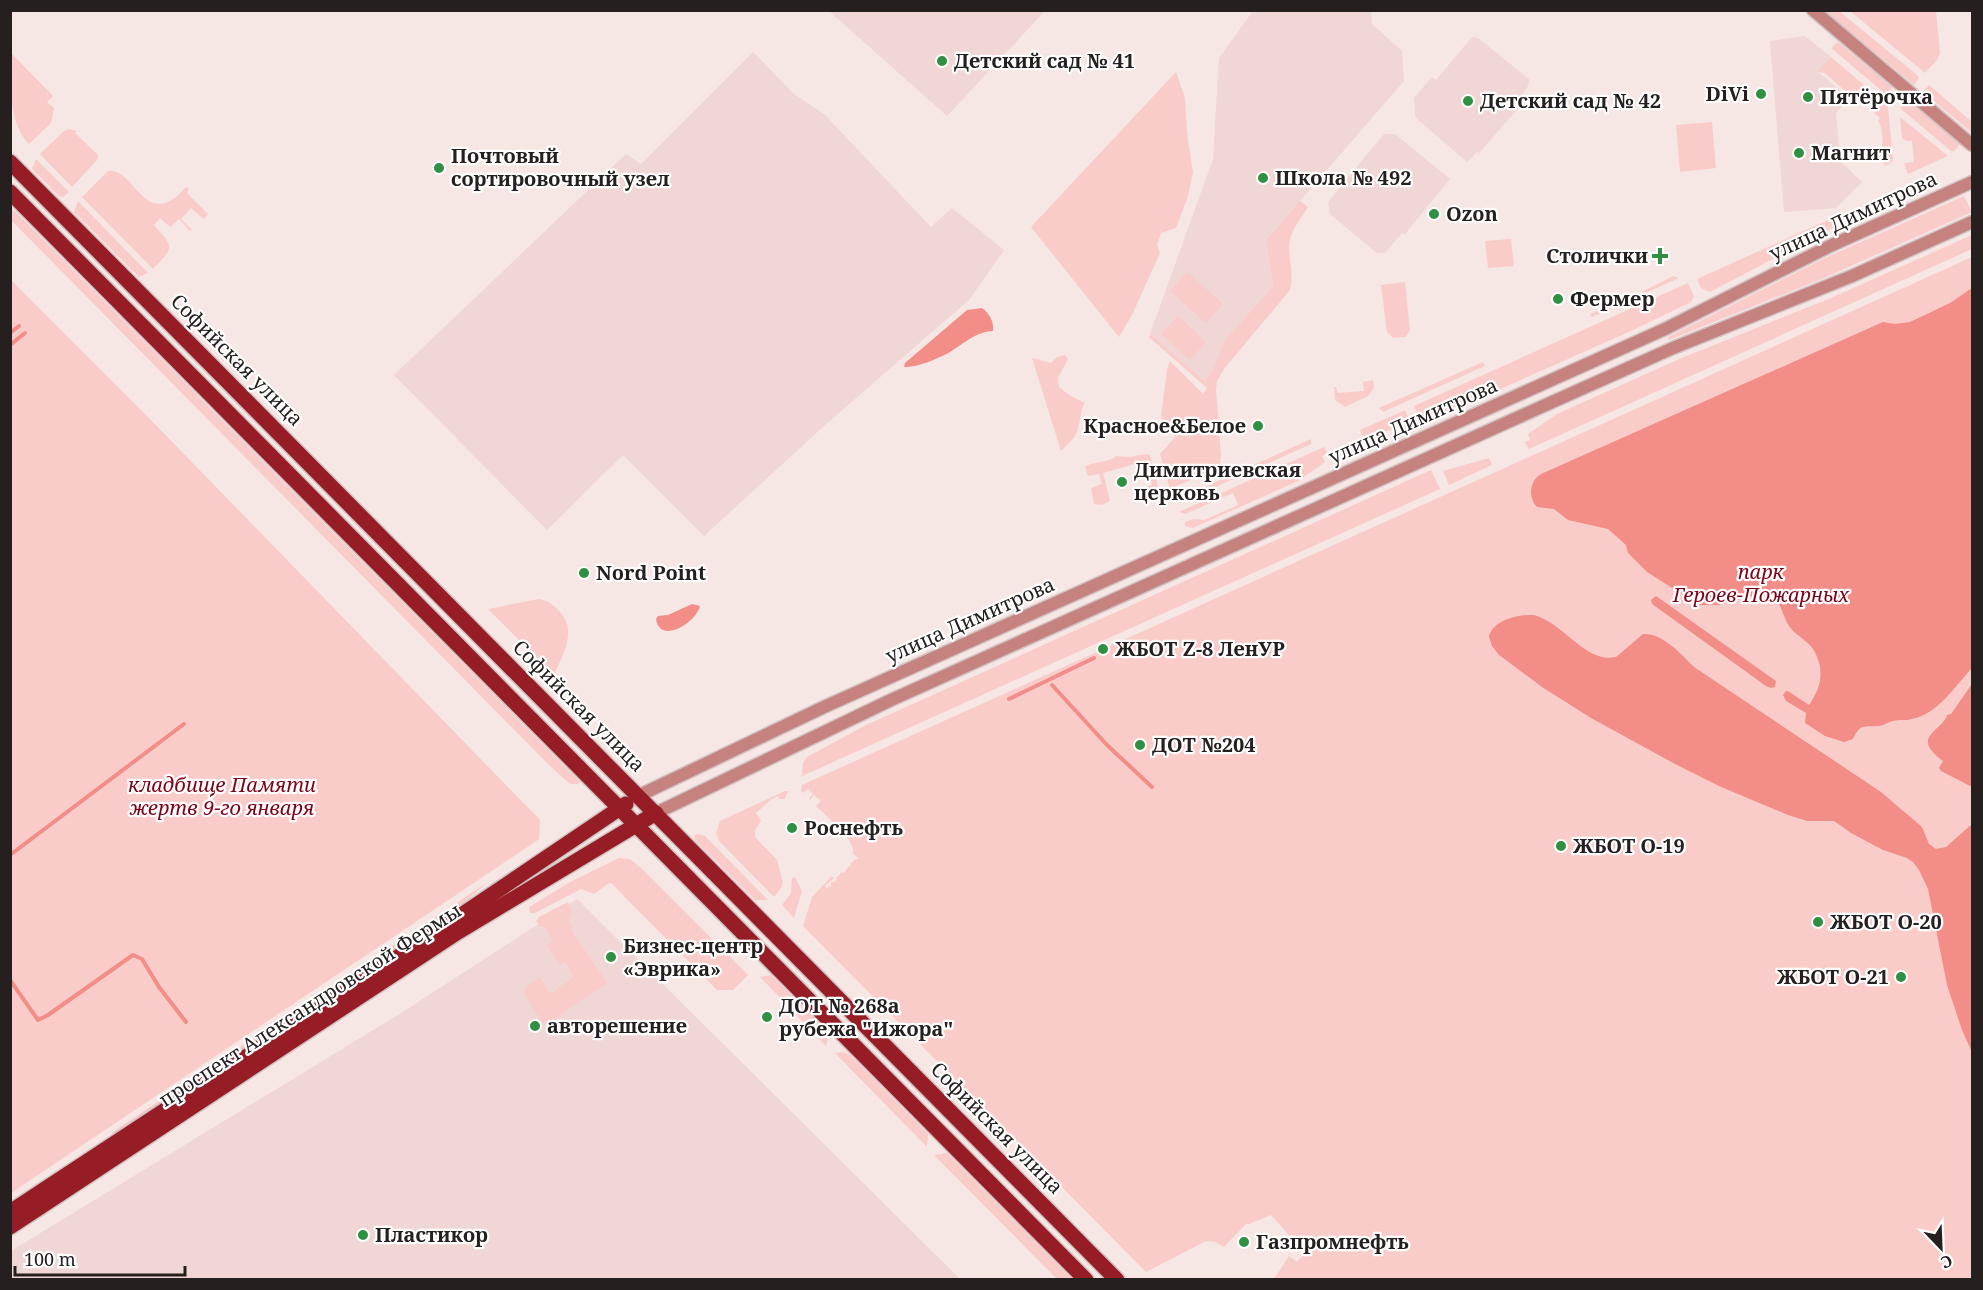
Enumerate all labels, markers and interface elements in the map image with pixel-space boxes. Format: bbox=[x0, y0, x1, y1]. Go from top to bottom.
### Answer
place label: Детский сад № 41 bbox=[954, 47, 1135, 74]
marker: Детский сад № 41 bbox=[935, 54, 949, 68]
place label: DiVi bbox=[1706, 80, 1749, 107]
place label: Пятёрочка bbox=[1820, 83, 1933, 110]
place label: Детский сад № 42 bbox=[1480, 87, 1661, 114]
marker: DiVi bbox=[1754, 87, 1768, 101]
marker: Пятёрочка bbox=[1801, 90, 1815, 104]
marker: Детский сад № 42 bbox=[1461, 94, 1475, 108]
place label: Магнит bbox=[1811, 139, 1890, 166]
place label: Почтовый сортировочный узел bbox=[451, 142, 670, 192]
marker: Магнит bbox=[1792, 146, 1806, 160]
marker: Почтовый сортировочный узел bbox=[432, 161, 446, 175]
place label: Школа № 492 bbox=[1275, 164, 1412, 191]
street label: улица Димитрова bbox=[1764, 165, 1941, 266]
marker: Школа № 492 bbox=[1256, 171, 1270, 185]
place label: Ozon bbox=[1446, 200, 1498, 227]
marker: Ozon bbox=[1427, 207, 1441, 221]
place label: Столички bbox=[1546, 242, 1648, 269]
marker: Столички bbox=[1653, 249, 1667, 263]
place label: Фермер bbox=[1570, 285, 1654, 312]
street label: Софийская улица bbox=[165, 288, 309, 432]
marker: Фермер bbox=[1551, 292, 1565, 306]
street label: улица Димитрова bbox=[1324, 371, 1502, 470]
place label: Красное&Белое bbox=[1083, 412, 1246, 439]
marker: Красное&Белое bbox=[1251, 419, 1265, 433]
place label: Димитриевская церковь bbox=[1134, 456, 1301, 506]
marker: Димитриевская церковь bbox=[1115, 475, 1129, 489]
park label: парк Героев-Пожарных bbox=[1672, 558, 1850, 608]
place label: Nord Point bbox=[596, 559, 706, 586]
marker: Nord Point bbox=[577, 566, 591, 580]
street label: улица Димитрова bbox=[881, 570, 1059, 669]
street label: Софийская улица bbox=[507, 634, 651, 778]
place label: ЖБОТ Z-8 ЛенУР bbox=[1115, 635, 1285, 662]
marker: ЖБОТ Z-8 ЛенУР bbox=[1096, 642, 1110, 656]
place label: ДОТ №204 bbox=[1152, 731, 1256, 758]
marker: ДОТ №204 bbox=[1133, 738, 1147, 752]
park label: кладбище Памяти жертв 9-го января bbox=[128, 771, 316, 821]
place label: Роснефть bbox=[804, 814, 903, 841]
marker: Роснефть bbox=[785, 821, 799, 835]
place label: ЖБОТ О-19 bbox=[1573, 832, 1685, 859]
marker: ЖБОТ О-19 bbox=[1554, 839, 1568, 853]
street label: проспект Александровской Фермы bbox=[153, 896, 466, 1113]
place label: ЖБОТ О-20 bbox=[1830, 908, 1942, 935]
marker: ЖБОТ О-20 bbox=[1811, 915, 1825, 929]
place label: Бизнес-центр «Эврика» bbox=[623, 932, 763, 982]
marker: Бизнес-центр «Эврика» bbox=[604, 950, 618, 964]
place label: ЖБОТ O-21 bbox=[1777, 963, 1889, 990]
marker: ЖБОТ O-21 bbox=[1894, 970, 1908, 984]
place label: ДОТ № 268а рубежа "Ижора" bbox=[779, 992, 954, 1042]
marker: ДОТ № 268а рубежа "Ижора" bbox=[760, 1010, 774, 1024]
place label: авторешение bbox=[547, 1012, 687, 1039]
marker: авторешение bbox=[528, 1019, 542, 1033]
street label: Софийская улица bbox=[925, 1056, 1069, 1200]
north arrow bbox=[1911, 1218, 1971, 1278]
place label: Пластикор bbox=[375, 1221, 488, 1248]
marker: Пластикор bbox=[356, 1228, 370, 1242]
place label: Газпромнефть bbox=[1256, 1228, 1409, 1255]
marker: Газпромнефть bbox=[1237, 1235, 1251, 1249]
scale bar bbox=[15, 1239, 184, 1277]
text: 100 m bbox=[24, 1247, 76, 1271]
text: С bbox=[1938, 1250, 1956, 1274]

